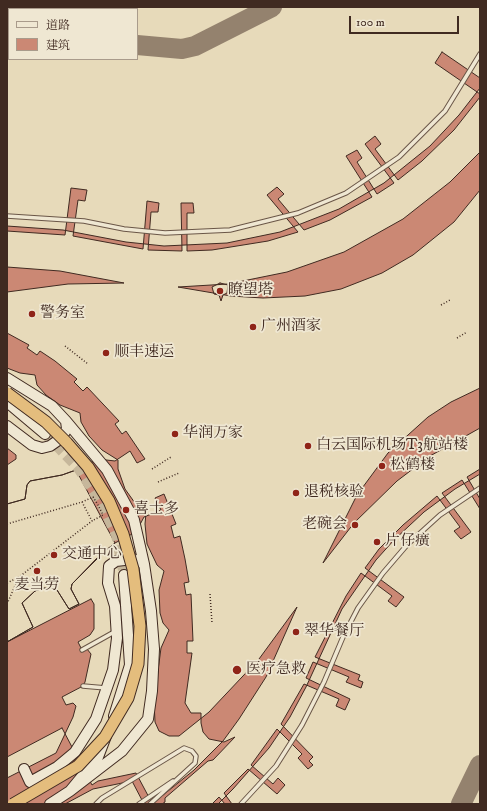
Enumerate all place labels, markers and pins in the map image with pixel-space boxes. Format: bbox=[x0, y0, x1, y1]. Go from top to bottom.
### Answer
place label: 瞭望塔 bbox=[228, 282, 273, 300]
marker: 瞭望塔 bbox=[215, 286, 225, 296]
place label: 警务室 bbox=[40, 305, 85, 323]
marker: 警务室 bbox=[27, 309, 37, 319]
place label: 广州酒家 bbox=[261, 318, 321, 336]
marker: 广州酒家 bbox=[248, 322, 258, 332]
place label: 顺丰速运 bbox=[114, 344, 174, 362]
marker: 顺丰速运 bbox=[101, 348, 111, 358]
place label: 华润万家 bbox=[183, 425, 243, 443]
marker: 华润万家 bbox=[170, 429, 180, 439]
place label: 白云国际机场T3航站楼 bbox=[316, 437, 468, 455]
marker: 白云国际机场T3航站楼 bbox=[303, 441, 313, 451]
place label: 松鹤楼 bbox=[390, 457, 435, 475]
marker: 松鹤楼 bbox=[377, 461, 387, 471]
place label: 退税核验 bbox=[304, 484, 364, 502]
marker: 退税核验 bbox=[291, 488, 301, 498]
place label: 喜士多 bbox=[134, 501, 179, 519]
marker: 喜士多 bbox=[121, 505, 131, 515]
place label: 老碗会 bbox=[302, 516, 347, 534]
marker: 老碗会 bbox=[350, 520, 360, 530]
place label: 片仔癀 bbox=[385, 533, 430, 551]
marker: 片仔癀 bbox=[372, 537, 382, 547]
place label: 交通中心 bbox=[62, 546, 122, 564]
marker: 交通中心 bbox=[49, 550, 59, 560]
marker: 麦当劳 bbox=[32, 566, 42, 576]
place label: 麦当劳 bbox=[15, 577, 59, 595]
place label: 翠华餐厅 bbox=[304, 623, 364, 641]
marker: 翠华餐厅 bbox=[291, 627, 301, 637]
place label: 医疗急救 bbox=[246, 661, 306, 679]
marker: 医疗急救 bbox=[231, 664, 243, 676]

